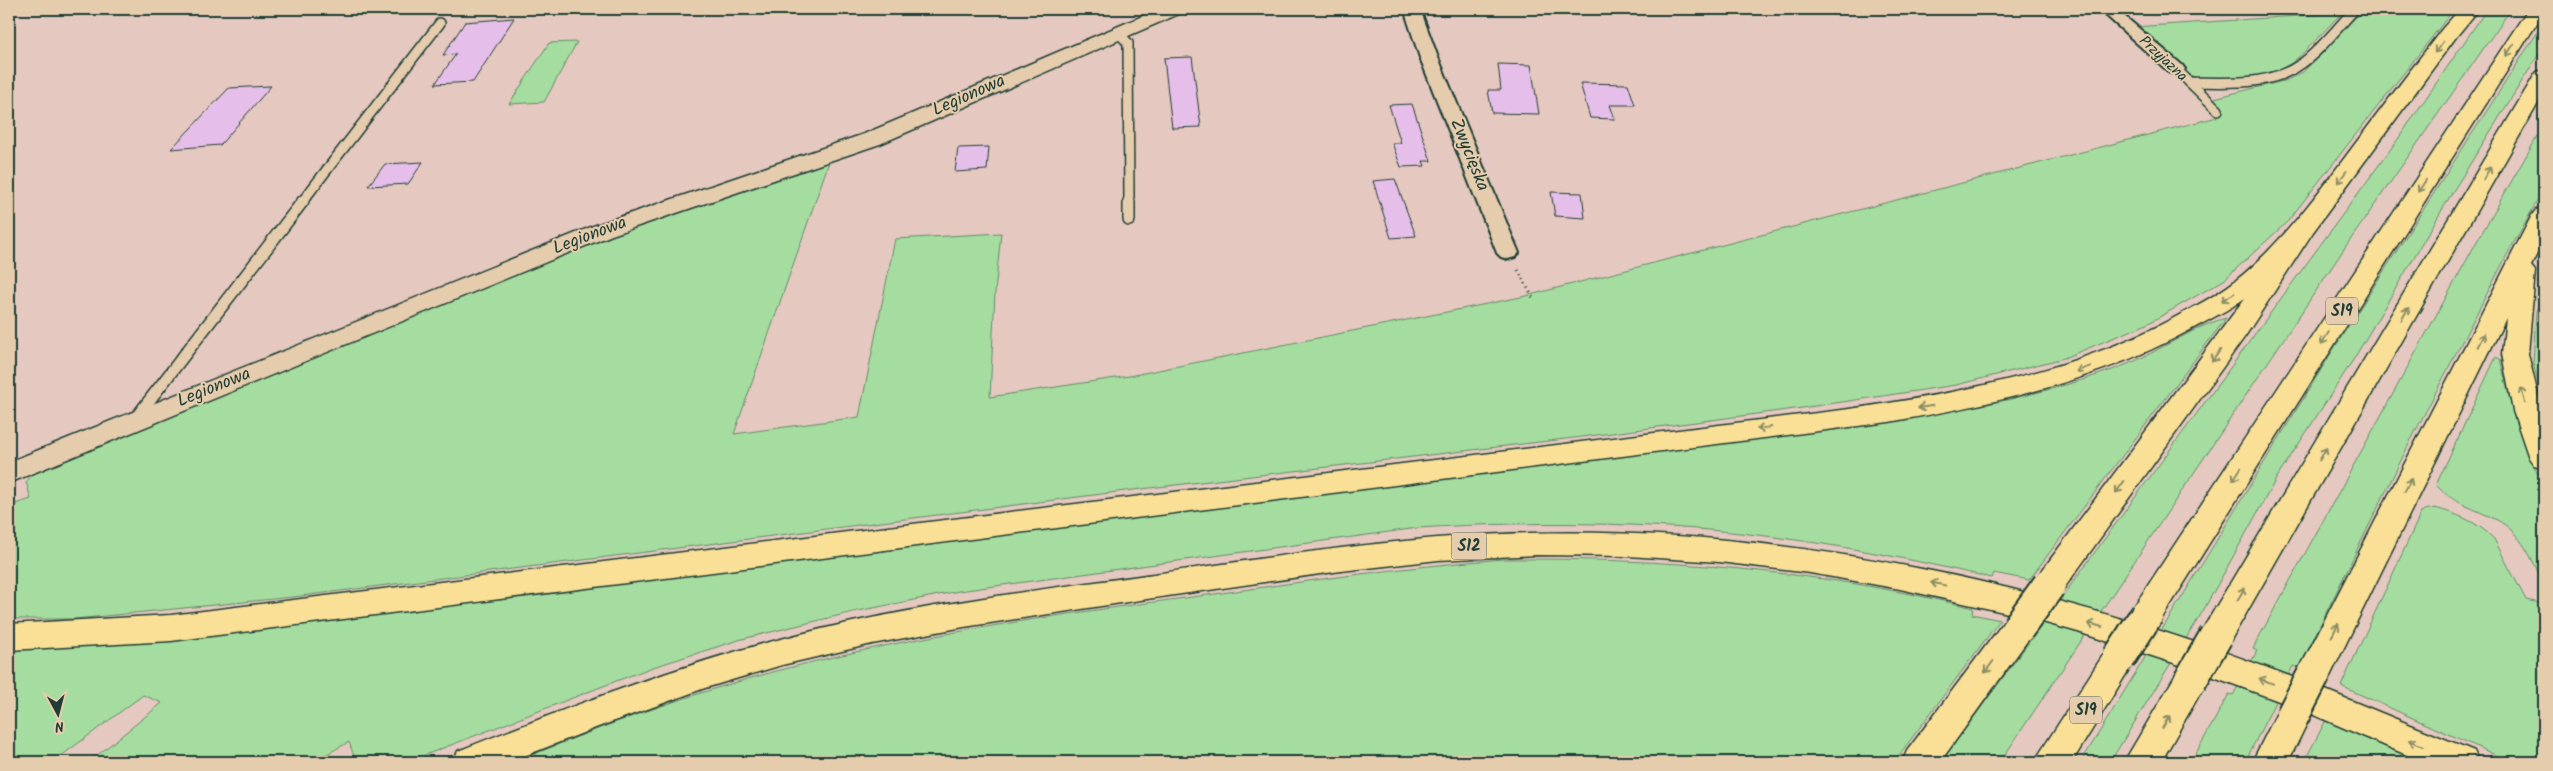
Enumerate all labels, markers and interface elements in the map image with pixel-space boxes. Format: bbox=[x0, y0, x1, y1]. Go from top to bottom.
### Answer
street label: Przyjazna bbox=[2133, 30, 2193, 88]
one-way arrow bbox=[2434, 40, 2445, 53]
one-way arrow bbox=[2505, 42, 2515, 56]
street label: Legionowa bbox=[928, 67, 1010, 125]
street label: Zwycięska bbox=[1441, 114, 1497, 196]
one-way arrow bbox=[2482, 167, 2492, 181]
one-way arrow bbox=[2337, 170, 2347, 184]
one-way arrow bbox=[2417, 179, 2427, 193]
street label: Legionowa bbox=[549, 209, 631, 263]
one-way arrow bbox=[2222, 293, 2236, 303]
road number: S19 bbox=[2326, 298, 2358, 324]
one-way arrow bbox=[2400, 307, 2410, 321]
one-way arrow bbox=[2320, 330, 2330, 344]
one-way arrow bbox=[2477, 333, 2486, 348]
one-way arrow bbox=[2211, 349, 2222, 362]
street label: Legionowa bbox=[173, 360, 255, 416]
one-way arrow bbox=[2076, 365, 2091, 374]
one-way arrow bbox=[2517, 387, 2527, 403]
one-way arrow bbox=[1918, 402, 1934, 412]
one-way arrow bbox=[1757, 423, 1773, 433]
one-way arrow bbox=[2318, 447, 2328, 462]
one-way arrow bbox=[2232, 467, 2242, 481]
one-way arrow bbox=[2404, 478, 2413, 493]
one-way arrow bbox=[2115, 480, 2126, 493]
road number: S12 bbox=[1452, 532, 1486, 560]
one-way arrow bbox=[1931, 578, 1947, 588]
one-way arrow bbox=[2236, 588, 2246, 602]
one-way arrow bbox=[2088, 619, 2104, 629]
one-way arrow bbox=[2331, 623, 2341, 638]
one-way arrow bbox=[1984, 660, 1994, 674]
one-way arrow bbox=[2259, 676, 2274, 685]
north arrow bbox=[32, 688, 82, 738]
road number: S19 bbox=[2070, 696, 2102, 724]
text: N bbox=[54, 714, 65, 737]
one-way arrow bbox=[2161, 714, 2171, 729]
one-way arrow bbox=[2409, 737, 2424, 747]

